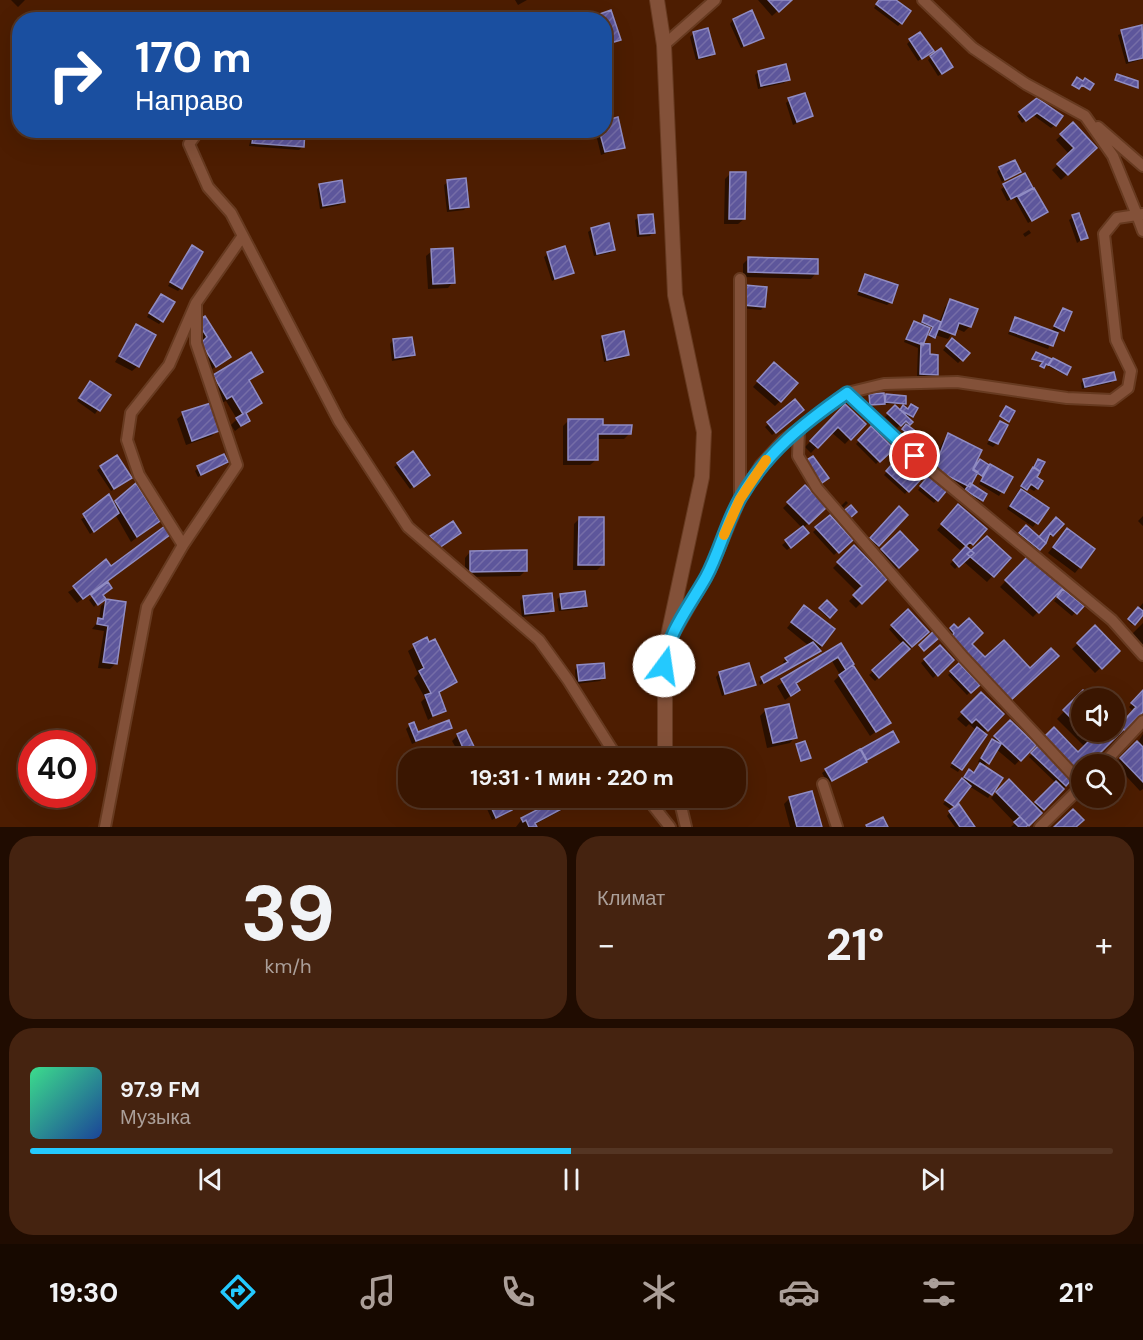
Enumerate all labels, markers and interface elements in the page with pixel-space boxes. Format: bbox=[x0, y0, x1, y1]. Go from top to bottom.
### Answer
text: 170 m bbox=[135, 30, 252, 85]
icon: right bbox=[36, 36, 114, 114]
text: Направо bbox=[135, 83, 243, 118]
pin bbox=[889, 430, 940, 481]
icon: arrive bbox=[898, 439, 931, 472]
position arrow bbox=[632, 634, 696, 698]
map controls bbox=[1071, 688, 1125, 808]
button: sound bbox=[1071, 688, 1125, 742]
speed limit sign: 40 bbox=[18, 730, 96, 808]
button: search bbox=[1071, 754, 1125, 808]
text: 19:31 · 1 мин · 220 m bbox=[470, 763, 674, 792]
text: 39 bbox=[241, 863, 335, 964]
text: Климат bbox=[597, 885, 665, 911]
text: 21° bbox=[826, 915, 884, 974]
text: − bbox=[597, 923, 615, 966]
text: + bbox=[1095, 923, 1113, 966]
text: km/h bbox=[264, 953, 312, 979]
text: 97.9 FM bbox=[120, 1075, 200, 1104]
text: Музыка bbox=[120, 1104, 191, 1130]
icon: previous bbox=[194, 1163, 227, 1196]
icon: pause bbox=[555, 1163, 588, 1196]
icon: next bbox=[916, 1163, 949, 1196]
icon: directions bbox=[217, 1271, 259, 1313]
icon: music bbox=[357, 1271, 399, 1313]
icon: phone bbox=[497, 1271, 539, 1313]
icon: climate bbox=[638, 1271, 680, 1313]
icon: car bbox=[778, 1271, 820, 1313]
icon: filters bbox=[918, 1271, 960, 1313]
text: 19:30 bbox=[49, 1275, 118, 1310]
text: 21° bbox=[1059, 1275, 1094, 1310]

